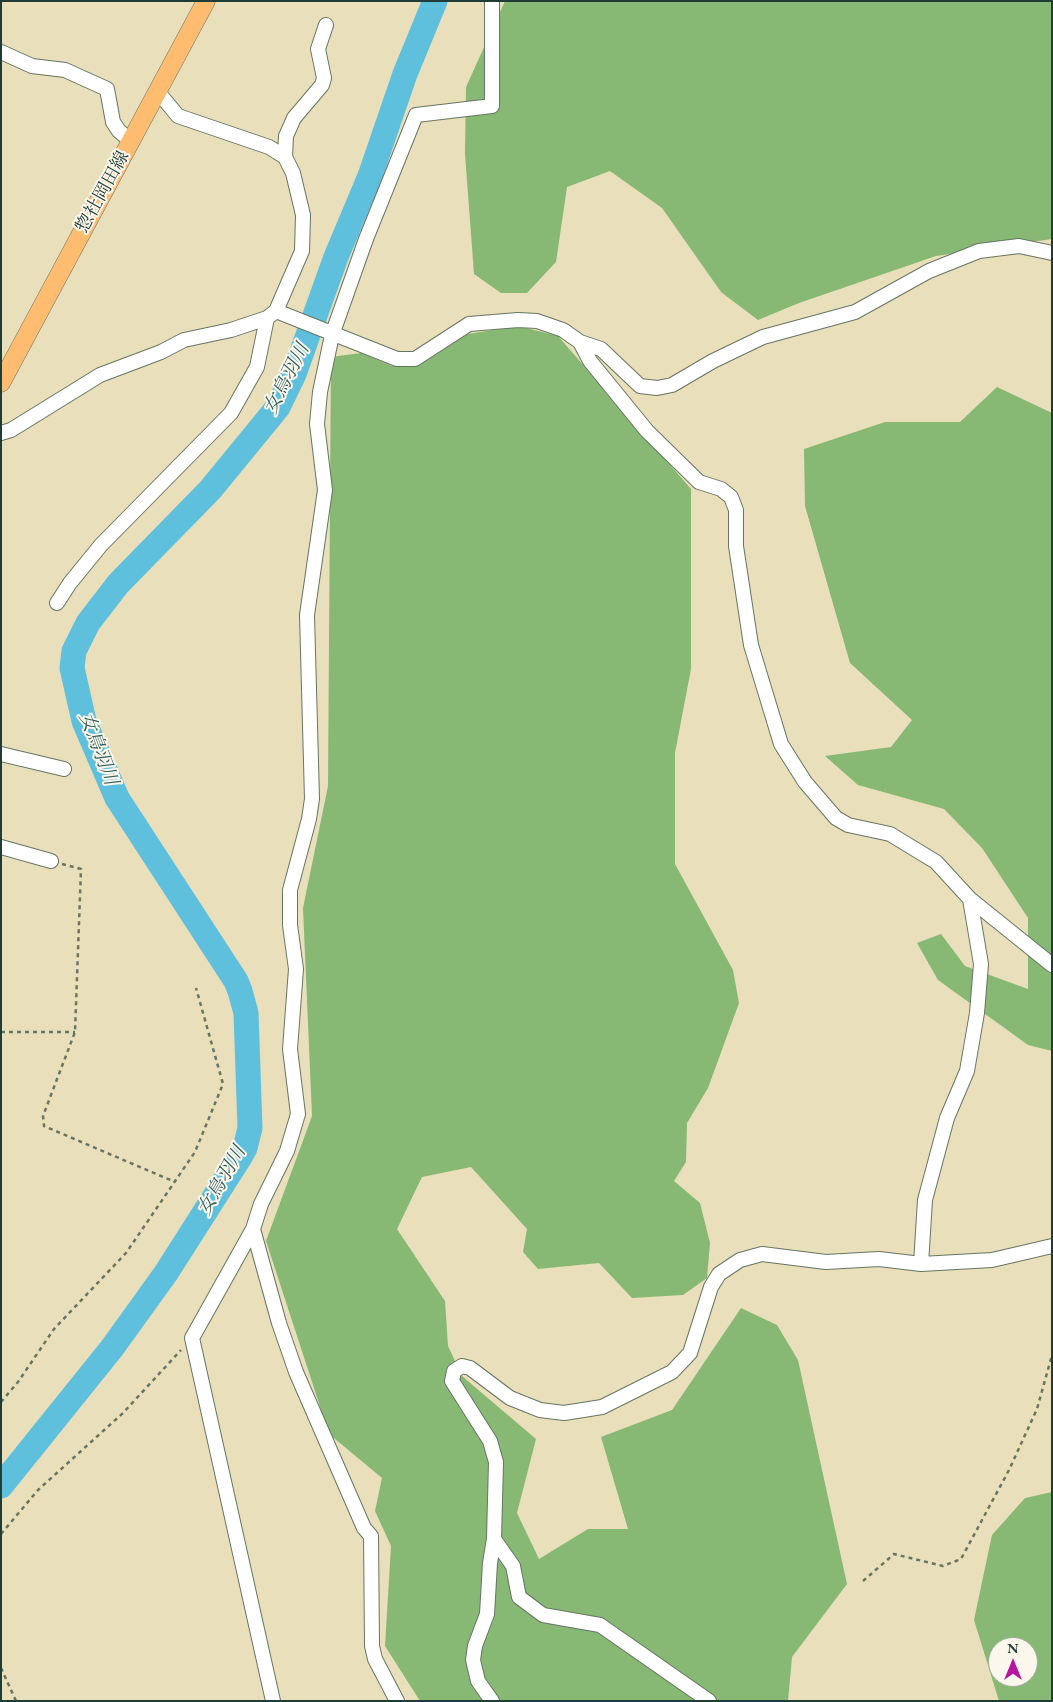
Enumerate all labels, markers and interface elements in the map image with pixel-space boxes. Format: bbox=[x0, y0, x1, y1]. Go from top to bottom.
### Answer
street label: 惣社岡田線 bbox=[72, 147, 134, 237]
water label: 女鳥羽川 bbox=[260, 340, 314, 418]
water label: 女鳥羽川 bbox=[74, 709, 122, 789]
water label: 女鳥羽川 bbox=[193, 1142, 251, 1220]
north arrow bbox=[988, 1637, 1038, 1687]
text: N bbox=[1007, 1639, 1019, 1657]

